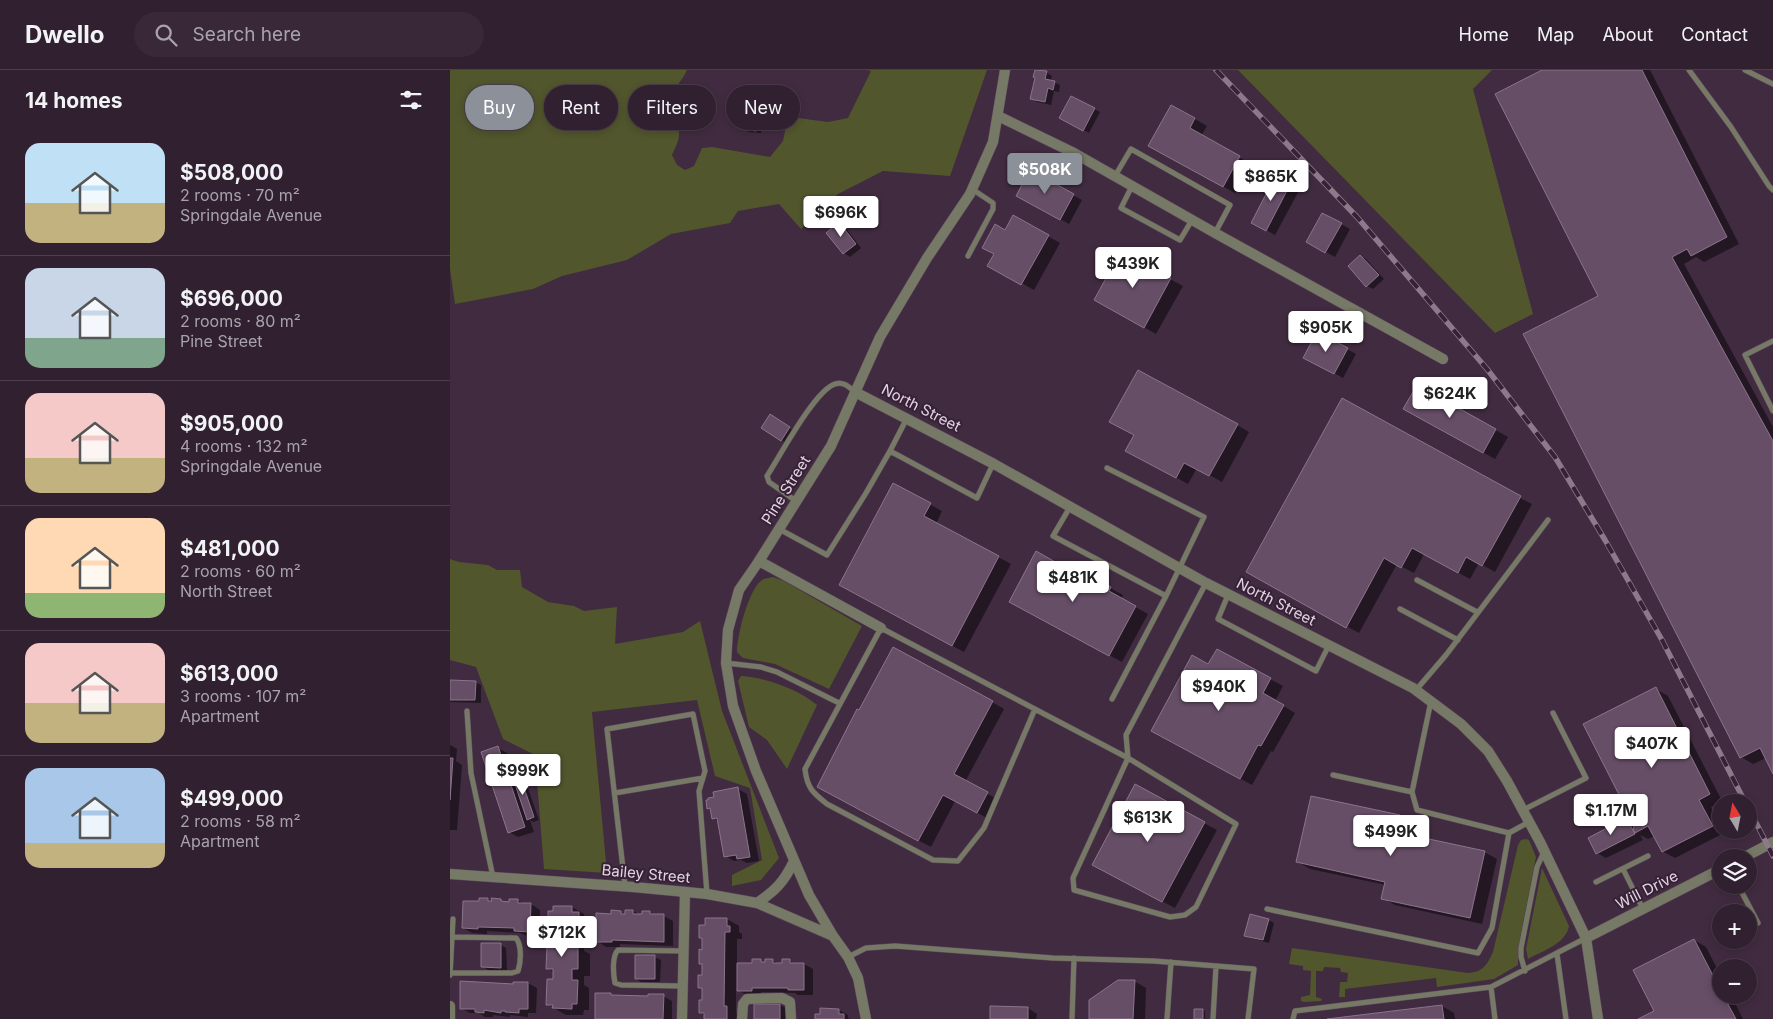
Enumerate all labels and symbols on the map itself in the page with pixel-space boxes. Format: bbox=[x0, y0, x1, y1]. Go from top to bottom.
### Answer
pin: $508K bbox=[1010, 152, 1080, 195]
pin: $865K bbox=[1236, 160, 1306, 202]
pin: $696K bbox=[806, 196, 876, 238]
pin: $439K bbox=[1098, 246, 1168, 289]
pin: $905K bbox=[1291, 310, 1361, 353]
pin: $624K bbox=[1415, 376, 1485, 419]
street label: North Street bbox=[878, 379, 964, 436]
street label: Pine Street bbox=[757, 452, 814, 528]
pin: $481K bbox=[1038, 560, 1108, 603]
street label: North Street bbox=[1233, 573, 1319, 630]
pin: $940K bbox=[1184, 670, 1254, 712]
pin: $407K bbox=[1617, 726, 1687, 769]
pin: $999K bbox=[488, 754, 558, 796]
pin: $1.17M bbox=[1570, 794, 1652, 836]
north arrow bbox=[1712, 794, 1758, 839]
pin: $613K bbox=[1113, 800, 1183, 843]
pin: $499K bbox=[1356, 814, 1426, 857]
street label: Bailey Street bbox=[601, 860, 691, 887]
street label: Will Drive bbox=[1613, 866, 1681, 913]
pin: $712K bbox=[527, 916, 597, 958]

